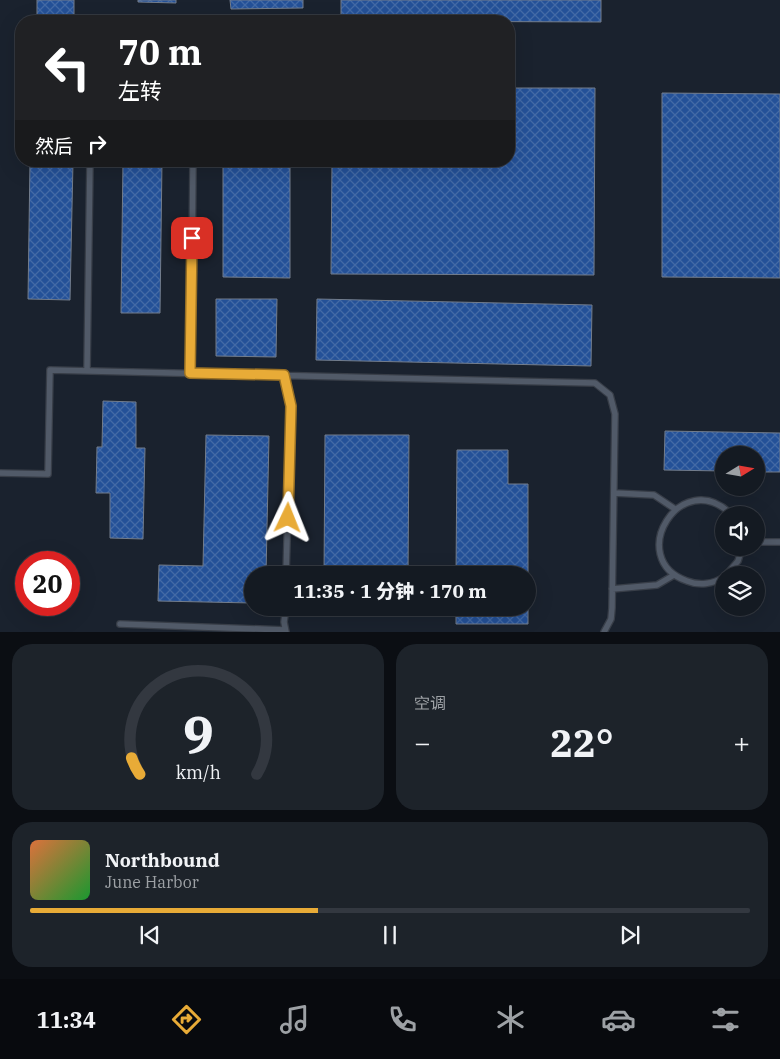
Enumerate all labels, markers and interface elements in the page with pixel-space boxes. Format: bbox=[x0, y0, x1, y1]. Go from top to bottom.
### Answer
text: 70 m bbox=[118, 29, 202, 75]
icon: left bbox=[35, 35, 100, 100]
text: 左转 bbox=[118, 76, 162, 105]
icon: right bbox=[83, 130, 111, 158]
text: 然后 bbox=[35, 134, 73, 158]
pin bbox=[171, 217, 213, 259]
icon: arrive bbox=[178, 224, 206, 252]
north arrow bbox=[715, 446, 765, 496]
map controls bbox=[715, 446, 765, 616]
position arrow bbox=[261, 491, 313, 543]
button: sound bbox=[715, 506, 765, 556]
speed limit sign: 20 bbox=[15, 551, 80, 616]
button: layers bbox=[715, 566, 765, 616]
text: 11:35 · 1 分钟 · 170 m bbox=[293, 579, 487, 603]
text: 空调 bbox=[414, 693, 446, 713]
text: 9 bbox=[182, 700, 214, 767]
text: 22° bbox=[550, 718, 614, 767]
text: − bbox=[414, 724, 431, 761]
text: + bbox=[733, 724, 750, 761]
text: km/h bbox=[175, 761, 221, 784]
text: Northbound bbox=[105, 848, 220, 872]
text: June Harbor bbox=[105, 872, 199, 892]
icon: previous bbox=[136, 921, 164, 949]
icon: pause bbox=[376, 921, 404, 949]
icon: next bbox=[616, 921, 644, 949]
icon: directions bbox=[169, 1002, 204, 1037]
icon: music bbox=[277, 1002, 312, 1037]
icon: phone bbox=[385, 1002, 420, 1037]
icon: climate bbox=[493, 1002, 528, 1037]
icon: car bbox=[601, 1002, 636, 1037]
icon: filters bbox=[708, 1002, 743, 1037]
text: 11:34 bbox=[36, 1005, 96, 1034]

